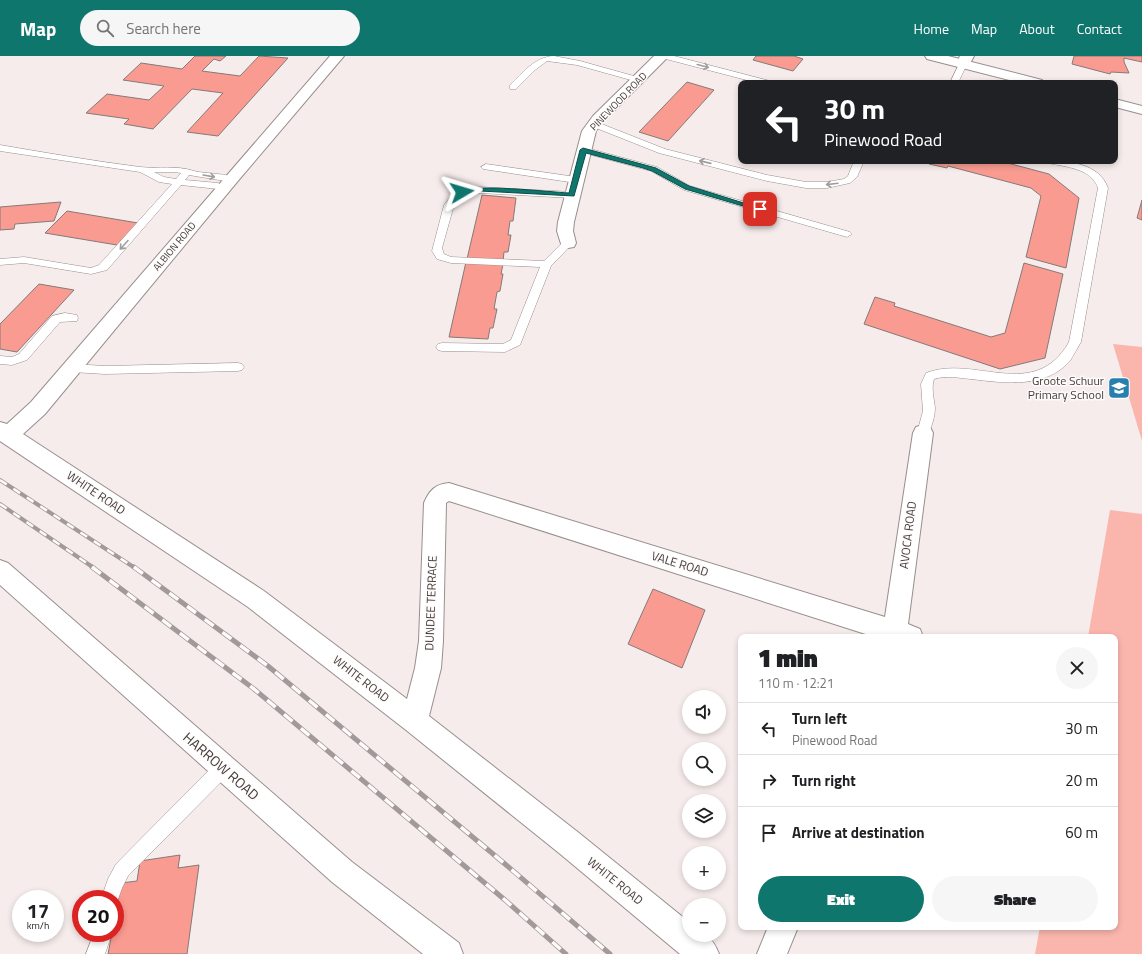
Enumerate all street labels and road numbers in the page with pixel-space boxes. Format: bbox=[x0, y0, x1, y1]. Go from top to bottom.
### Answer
street label: PINEWOOD ROAD bbox=[586, 69, 650, 134]
street label: ALBION ROAD bbox=[149, 219, 199, 274]
street label: WHITE ROAD bbox=[63, 466, 130, 519]
street label: AVOCA ROAD bbox=[894, 500, 921, 570]
street label: VALE ROAD bbox=[649, 546, 711, 581]
street label: DUNDEE TERRACE bbox=[419, 555, 442, 651]
street label: WHITE ROAD bbox=[329, 650, 394, 707]
street label: HARROW ROAD bbox=[179, 727, 264, 805]
street label: WHITE ROAD bbox=[583, 852, 648, 909]

